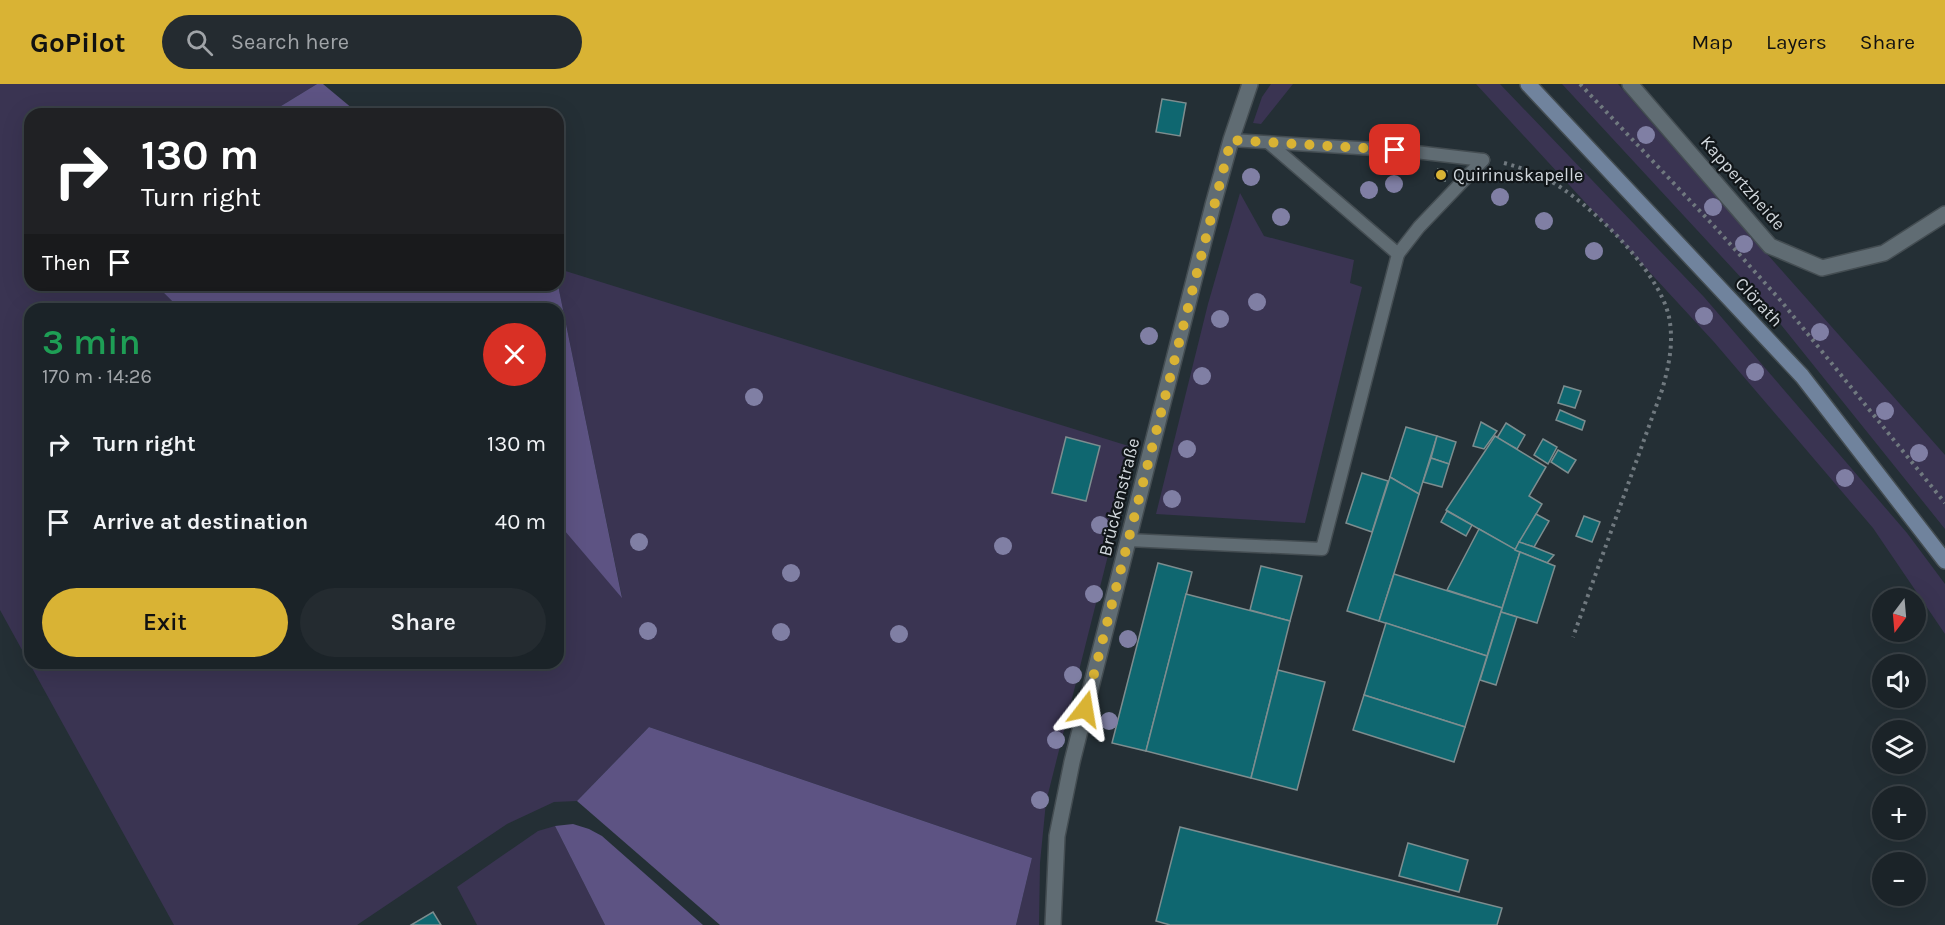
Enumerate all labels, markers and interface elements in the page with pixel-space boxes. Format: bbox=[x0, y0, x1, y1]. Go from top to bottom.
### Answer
search box bbox=[162, 15, 582, 69]
text: GoPilot bbox=[30, 26, 126, 59]
icon: search bbox=[183, 26, 216, 59]
text: Search here bbox=[231, 29, 349, 55]
text: Map bbox=[1691, 30, 1733, 54]
text: Layers bbox=[1766, 30, 1827, 54]
text: Share bbox=[1860, 30, 1915, 54]
pin bbox=[1369, 124, 1420, 175]
text: 130 m bbox=[141, 130, 259, 180]
street label: Kappertzheide bbox=[1696, 131, 1790, 235]
icon: right bbox=[42, 132, 120, 210]
icon: arrive bbox=[1378, 133, 1411, 166]
place label: Quirinuskapelle bbox=[1453, 164, 1583, 186]
marker: Quirinuskapelle bbox=[1434, 168, 1448, 182]
text: Turn right bbox=[141, 181, 261, 213]
icon: arrive bbox=[103, 246, 136, 279]
text: Then bbox=[42, 250, 91, 276]
street label: Clörath bbox=[1731, 273, 1787, 331]
text: 3 min bbox=[42, 321, 141, 363]
button: close bbox=[483, 323, 546, 386]
text: 170 m · 14:26 bbox=[42, 365, 152, 388]
icon: right bbox=[42, 428, 75, 461]
text: Turn right bbox=[93, 431, 196, 457]
text: 130 m bbox=[487, 431, 546, 457]
street label: Brückenstraße bbox=[1094, 436, 1144, 558]
icon: arrive bbox=[42, 506, 75, 539]
text: Arrive at destination bbox=[93, 509, 308, 535]
text: 40 m bbox=[495, 509, 546, 535]
button: Exit bbox=[42, 588, 288, 657]
button: Share bbox=[300, 588, 546, 657]
north arrow bbox=[1872, 588, 1926, 642]
map controls bbox=[1872, 588, 1926, 906]
button: sound bbox=[1872, 654, 1926, 708]
position arrow bbox=[1053, 677, 1117, 741]
button: layers bbox=[1872, 720, 1926, 774]
button: + bbox=[1872, 786, 1926, 840]
button: − bbox=[1872, 852, 1926, 906]

